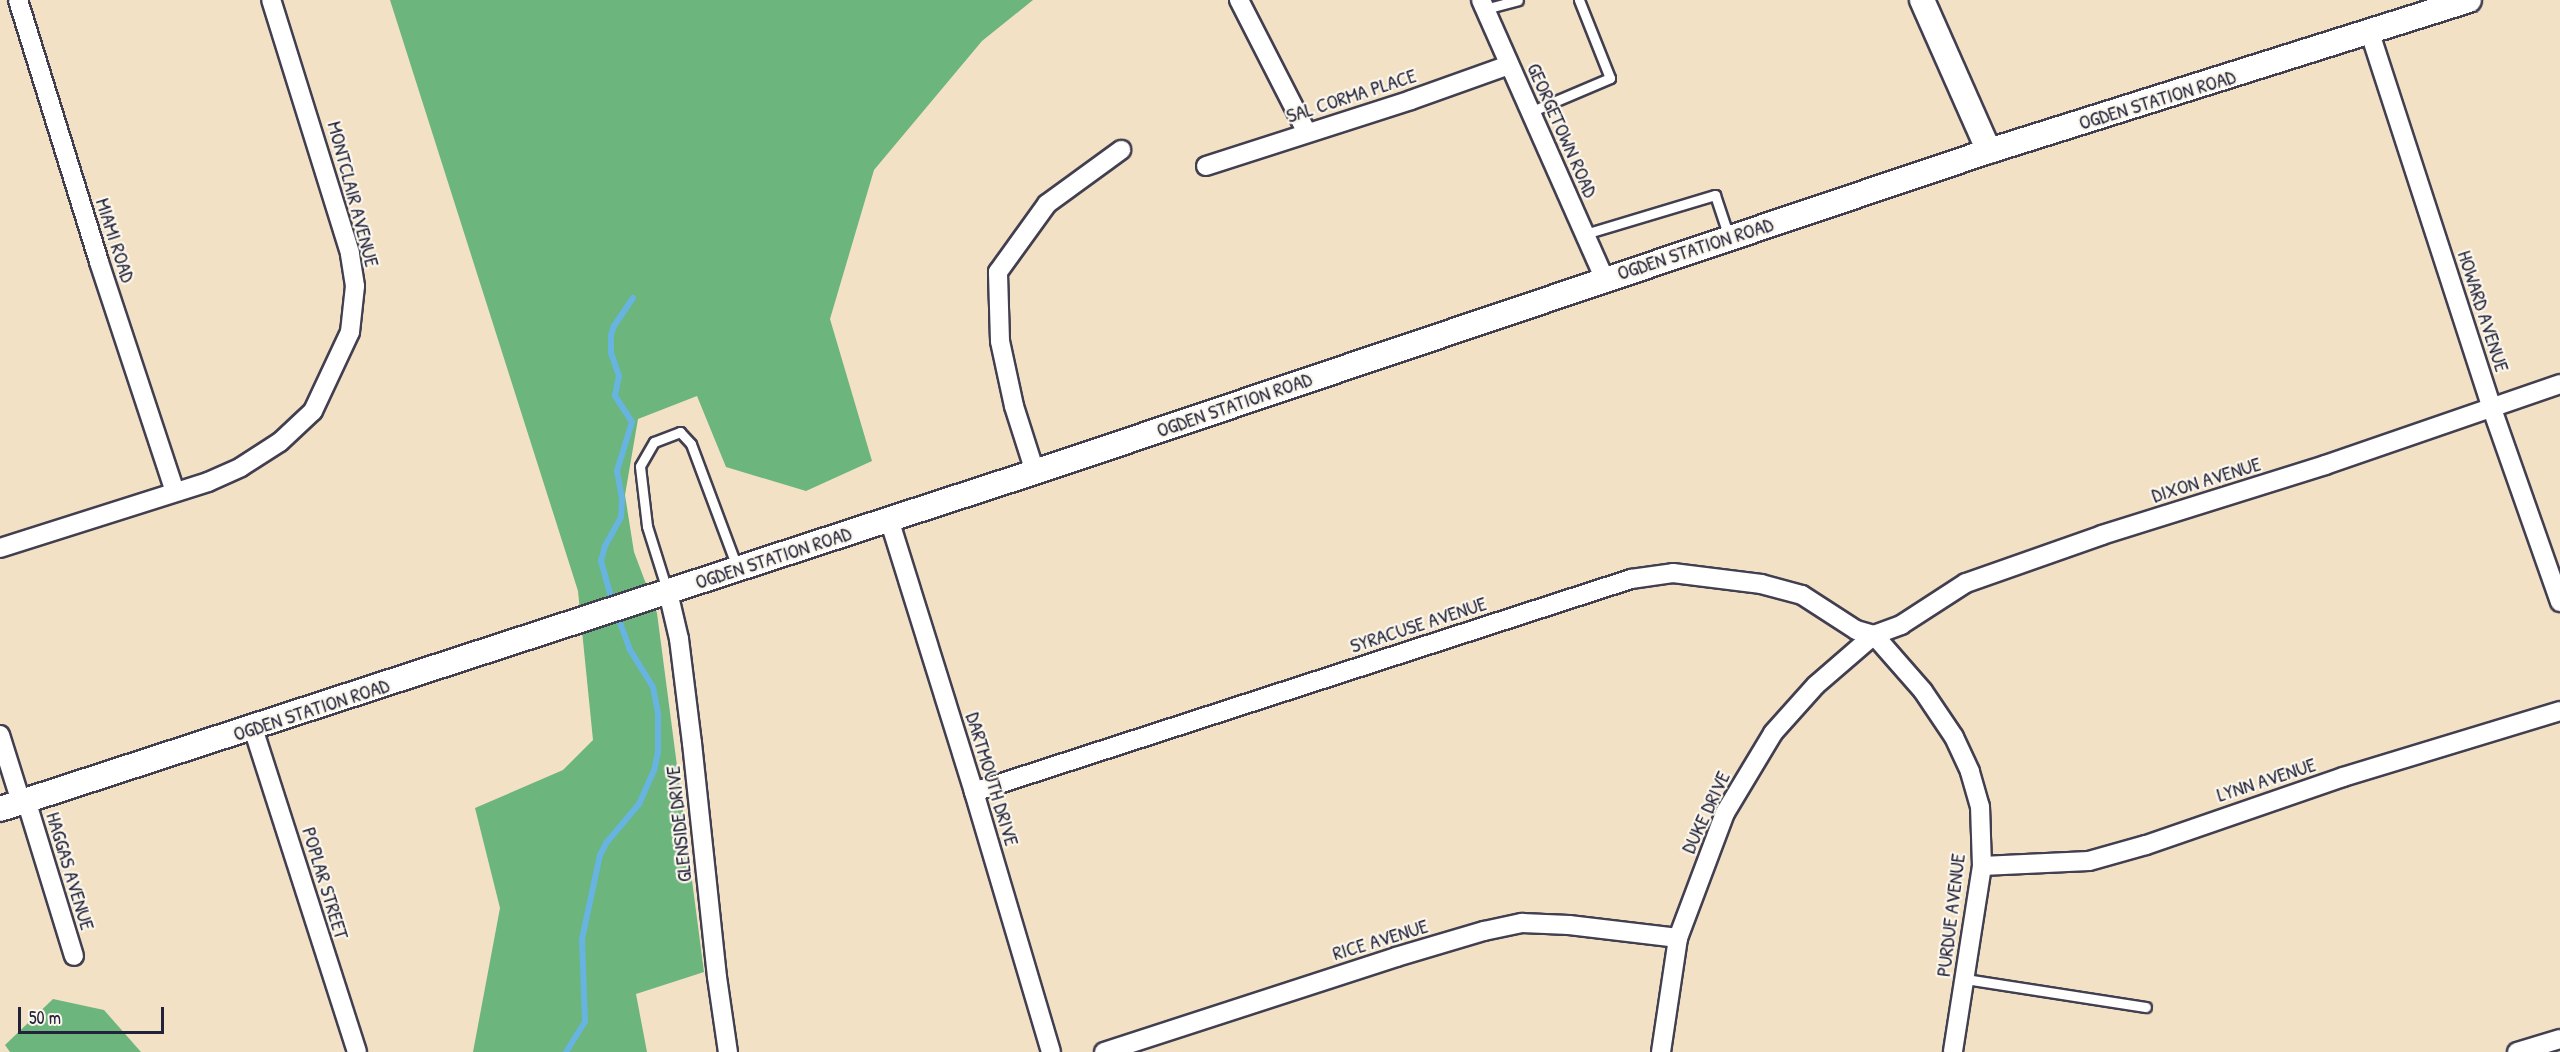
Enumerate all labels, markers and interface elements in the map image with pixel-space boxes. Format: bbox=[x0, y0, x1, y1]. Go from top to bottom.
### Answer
street label: GEORGETOWN ROAD bbox=[1523, 59, 1603, 201]
street label: SAL CORMA PLACE bbox=[1283, 63, 1419, 127]
street label: OGDEN STATION ROAD bbox=[2076, 64, 2238, 134]
street label: MONTCLAIR AVENUE bbox=[323, 119, 385, 269]
street label: MIAMI ROAD bbox=[91, 195, 141, 285]
street label: OGDEN STATION ROAD bbox=[1614, 211, 1776, 285]
street label: HOWARD AVENUE bbox=[2453, 247, 2515, 375]
street label: OGDEN STATION ROAD bbox=[1153, 366, 1315, 442]
street label: DIXON AVENUE bbox=[2149, 451, 2263, 507]
street label: OGDEN STATION ROAD bbox=[692, 520, 854, 594]
street label: SYRACUSE AVENUE bbox=[1347, 591, 1489, 657]
street label: OGDEN STATION ROAD bbox=[230, 672, 392, 746]
street label: DARTMOUTH DRIVE bbox=[961, 709, 1025, 849]
street label: LYNN AVENUE bbox=[2214, 752, 2318, 806]
street label: GLENSIDE DRIVE bbox=[660, 765, 696, 883]
street label: DUKE DRIVE bbox=[1676, 767, 1734, 857]
street label: HAGGAS AVENUE bbox=[42, 809, 100, 933]
street label: POPLAR STREET bbox=[298, 824, 354, 942]
street label: PURDUE AVENUE bbox=[1931, 852, 1969, 978]
street label: RICE AVENUE bbox=[1329, 913, 1431, 965]
scale bar bbox=[21, 995, 166, 1033]
text: 50 m bbox=[29, 1005, 61, 1030]

